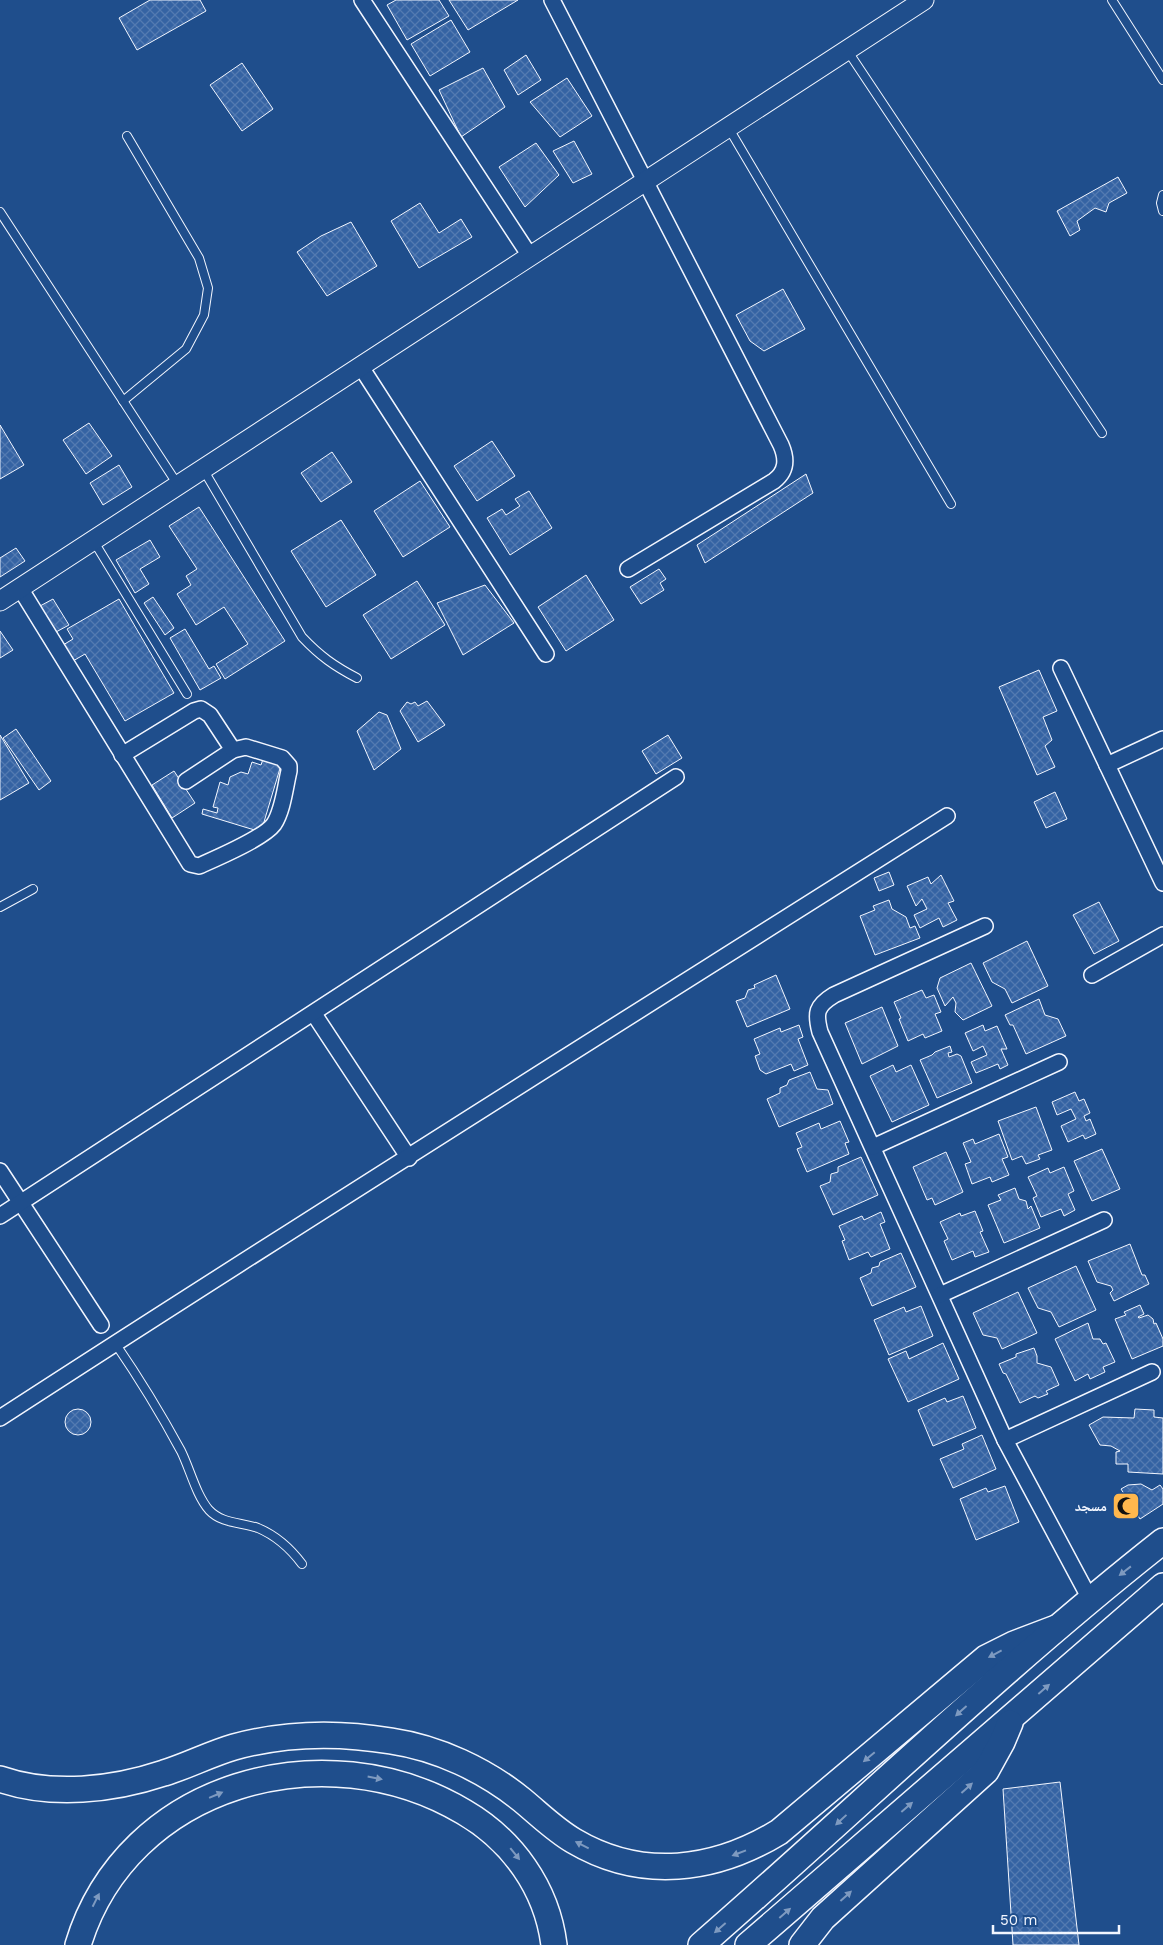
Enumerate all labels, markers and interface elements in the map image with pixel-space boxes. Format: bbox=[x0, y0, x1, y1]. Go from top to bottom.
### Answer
mosque icon: مسجد bbox=[1111, 1491, 1141, 1521]
place label: مسجد bbox=[1075, 1498, 1107, 1514]
one-way arrow bbox=[1119, 1566, 1132, 1577]
one-way arrow bbox=[987, 1650, 1002, 1658]
one-way arrow bbox=[1037, 1683, 1049, 1695]
one-way arrow bbox=[955, 1705, 968, 1716]
one-way arrow bbox=[864, 1751, 876, 1763]
one-way arrow bbox=[367, 1775, 383, 1783]
one-way arrow bbox=[961, 1782, 973, 1794]
one-way arrow bbox=[209, 1791, 223, 1799]
one-way arrow bbox=[901, 1801, 913, 1813]
one-way arrow bbox=[835, 1814, 847, 1826]
one-way arrow bbox=[575, 1841, 589, 1849]
one-way arrow bbox=[509, 1848, 520, 1861]
one-way arrow bbox=[732, 1849, 746, 1857]
one-way arrow bbox=[840, 1890, 852, 1902]
one-way arrow bbox=[92, 1893, 100, 1907]
scale bar bbox=[993, 1902, 1119, 1934]
one-way arrow bbox=[778, 1907, 790, 1919]
text: 50 m bbox=[1000, 1911, 1037, 1929]
one-way arrow bbox=[713, 1923, 726, 1934]

